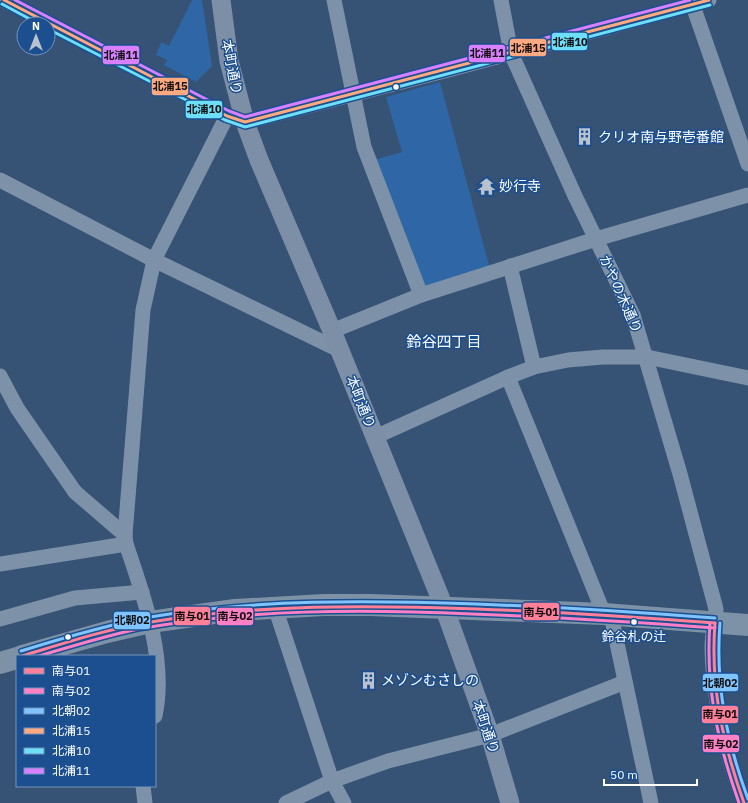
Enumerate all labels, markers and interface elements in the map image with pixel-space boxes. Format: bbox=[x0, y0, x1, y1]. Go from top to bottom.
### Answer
north arrow bbox=[16, 16, 56, 56]
text: N bbox=[32, 19, 40, 33]
line badge: 北浦10 bbox=[551, 32, 588, 51]
text: 北浦10 bbox=[552, 35, 588, 49]
street label: 本町通り bbox=[218, 38, 246, 96]
line badge: 北浦15 bbox=[509, 38, 547, 57]
text: 北浦15 bbox=[510, 41, 546, 55]
line badge: 北浦11 bbox=[468, 44, 506, 63]
line badge: 北浦11 bbox=[102, 45, 140, 65]
text: 北浦11 bbox=[469, 46, 505, 60]
text: 北浦11 bbox=[103, 48, 139, 62]
line badge: 北浦15 bbox=[151, 77, 189, 96]
text: 北浦15 bbox=[152, 79, 188, 93]
unlabelled marker bbox=[391, 82, 401, 92]
line badge: 北浦10 bbox=[185, 100, 223, 119]
text: 北浦10 bbox=[186, 102, 222, 116]
building icon: クリオ南与野壱番館 bbox=[575, 127, 595, 147]
place label: クリオ南与野壱番館 bbox=[598, 128, 724, 146]
temple icon: 妙行寺 bbox=[476, 176, 496, 196]
place label: 妙行寺 bbox=[499, 177, 541, 195]
street label: かやの木通り bbox=[596, 252, 646, 336]
district label: 鈴谷四丁目 bbox=[406, 332, 482, 351]
street label: 本町通り bbox=[342, 373, 380, 431]
line badge: 南与01 bbox=[522, 602, 560, 621]
text: 南与01 bbox=[523, 605, 559, 619]
line badge: 南与01 bbox=[173, 606, 211, 626]
line badge: 南与02 bbox=[216, 607, 254, 626]
text: 南与01 bbox=[174, 609, 210, 623]
text: 南与02 bbox=[217, 609, 253, 623]
line badge: 北朝02 bbox=[113, 611, 151, 630]
text: 北朝02 bbox=[114, 613, 150, 627]
marker: 鈴谷札の辻 bbox=[629, 617, 639, 627]
place label: 鈴谷札の辻 bbox=[601, 628, 667, 645]
unlabelled marker bbox=[63, 632, 73, 642]
legend bbox=[16, 655, 156, 787]
text: 南与01 bbox=[52, 663, 90, 678]
building icon: メゾンむさしの bbox=[358, 670, 378, 690]
place label: メゾンむさしの bbox=[381, 671, 479, 689]
line badge: 北朝02 bbox=[702, 673, 739, 692]
text: 北朝02 bbox=[702, 676, 738, 690]
text: 南与02 bbox=[52, 683, 90, 698]
street label: 本町通り bbox=[468, 698, 504, 756]
text: 北朝02 bbox=[52, 703, 90, 718]
line badge: 南与01 bbox=[701, 705, 739, 724]
text: 南与01 bbox=[702, 707, 738, 721]
text: 北浦15 bbox=[52, 723, 90, 738]
line badge: 南与02 bbox=[702, 734, 740, 753]
text: 南与02 bbox=[703, 737, 739, 751]
text: 北浦10 bbox=[52, 743, 90, 758]
scale bar bbox=[604, 761, 697, 787]
text: 北浦11 bbox=[52, 763, 90, 778]
text: 50 m bbox=[610, 767, 638, 782]

